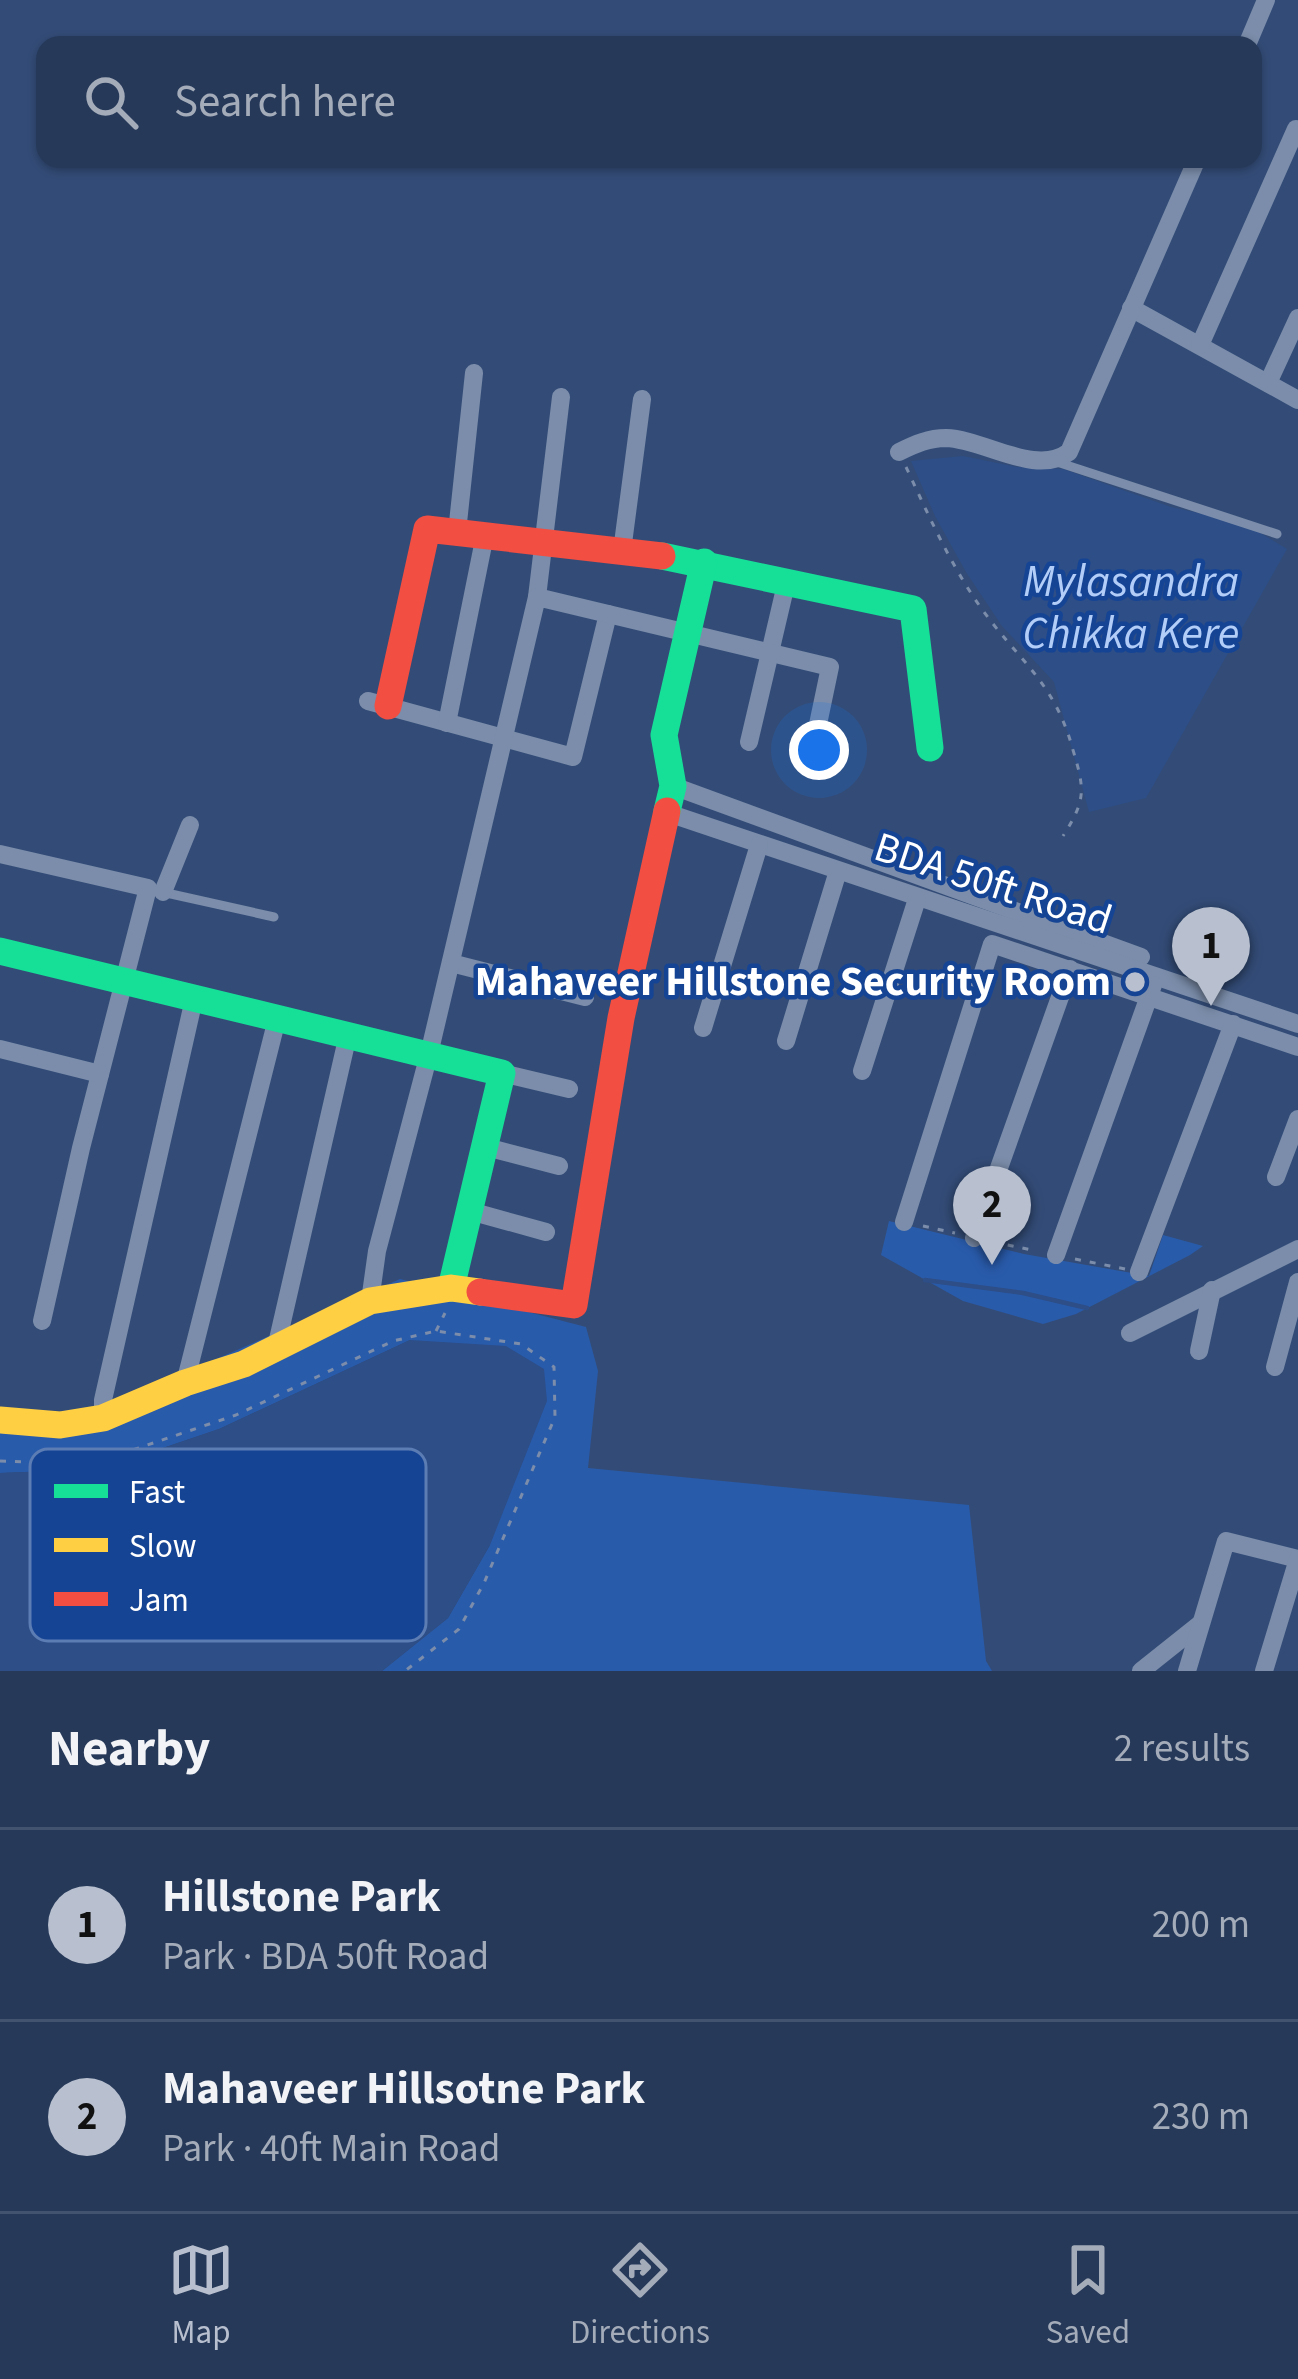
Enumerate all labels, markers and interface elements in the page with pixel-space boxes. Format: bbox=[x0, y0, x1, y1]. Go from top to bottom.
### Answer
search box bbox=[36, 36, 1262, 168]
icon: search bbox=[78, 69, 144, 135]
text: Search here bbox=[174, 70, 396, 134]
water label: Mylasandra Chikka Kere bbox=[1023, 550, 1239, 666]
your location bbox=[789, 720, 849, 780]
street label: BDA 50ft Road bbox=[866, 817, 1120, 951]
pin: 1 bbox=[1172, 907, 1250, 1006]
place label: Mahaveer Hillstone Security Room bbox=[475, 952, 1111, 1012]
marker: Mahaveer Hillstone Security Room bbox=[1122, 969, 1148, 995]
pin: 2 bbox=[953, 1166, 1031, 1265]
legend bbox=[30, 1449, 426, 1641]
text: Fast bbox=[129, 1469, 185, 1516]
text: Slow bbox=[129, 1523, 197, 1570]
text: Jam bbox=[129, 1577, 189, 1624]
text: Nearby bbox=[48, 1713, 210, 1785]
text: 2 results bbox=[1114, 1721, 1250, 1777]
text: Hillstone Park bbox=[162, 1865, 441, 1929]
text: 1 bbox=[77, 1897, 97, 1953]
text: 200 m bbox=[1152, 1897, 1250, 1953]
text: Park · BDA 50ft Road bbox=[162, 1929, 489, 1985]
text: Mahaveer Hillsotne Park bbox=[162, 2057, 645, 2121]
text: 2 bbox=[77, 2089, 97, 2145]
text: 230 m bbox=[1152, 2089, 1250, 2145]
text: Park · 40ft Main Road bbox=[162, 2121, 500, 2177]
tab: Map bbox=[168, 2237, 234, 2356]
tab: Directions bbox=[570, 2237, 710, 2356]
tab: Saved bbox=[1046, 2237, 1130, 2356]

